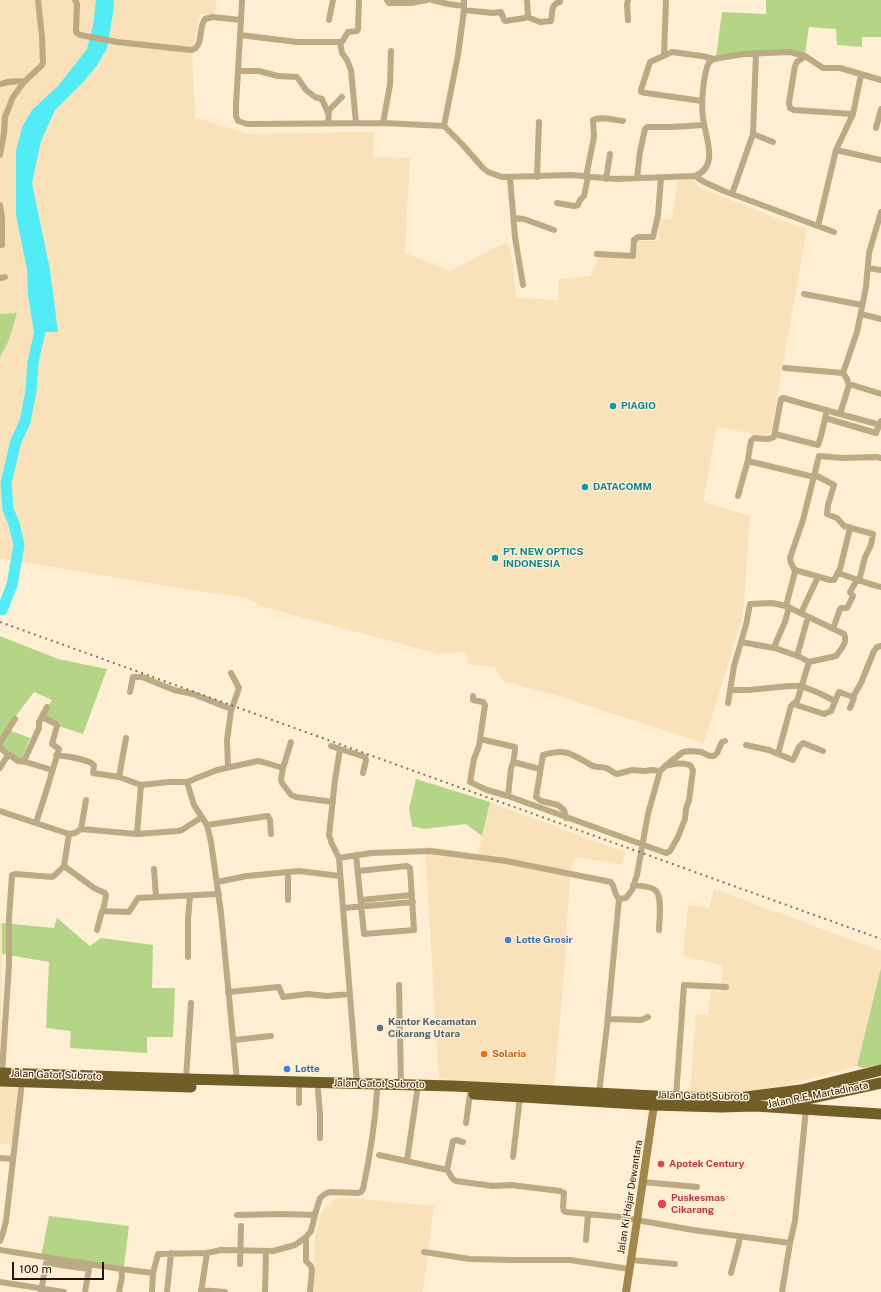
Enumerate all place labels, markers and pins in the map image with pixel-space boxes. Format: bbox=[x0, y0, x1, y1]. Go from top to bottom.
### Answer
place label: PIAGIO bbox=[621, 400, 656, 412]
marker: PIAGIO bbox=[608, 401, 618, 411]
place label: DATACOMM bbox=[593, 481, 652, 493]
marker: DATACOMM bbox=[580, 482, 590, 492]
place label: PT. NEW OPTICS INDONESIA bbox=[503, 546, 583, 570]
marker: PT. NEW OPTICS INDONESIA bbox=[490, 553, 500, 563]
place label: Lotte Grosir bbox=[516, 934, 573, 946]
marker: Lotte Grosir bbox=[503, 935, 513, 945]
place label: Kantor Kecamatan Cikarang Utara bbox=[388, 1016, 476, 1040]
marker: Kantor Kecamatan Cikarang Utara bbox=[375, 1023, 385, 1033]
place label: Solaria bbox=[492, 1048, 526, 1060]
marker: Solaria bbox=[479, 1049, 489, 1059]
place label: Lotte bbox=[295, 1063, 320, 1075]
marker: Lotte bbox=[282, 1064, 292, 1074]
place label: Apotek Century bbox=[669, 1158, 744, 1170]
marker: Apotek Century bbox=[656, 1159, 666, 1169]
place label: Puskesmas Cikarang bbox=[671, 1192, 725, 1216]
marker: Puskesmas Cikarang bbox=[656, 1198, 668, 1210]

